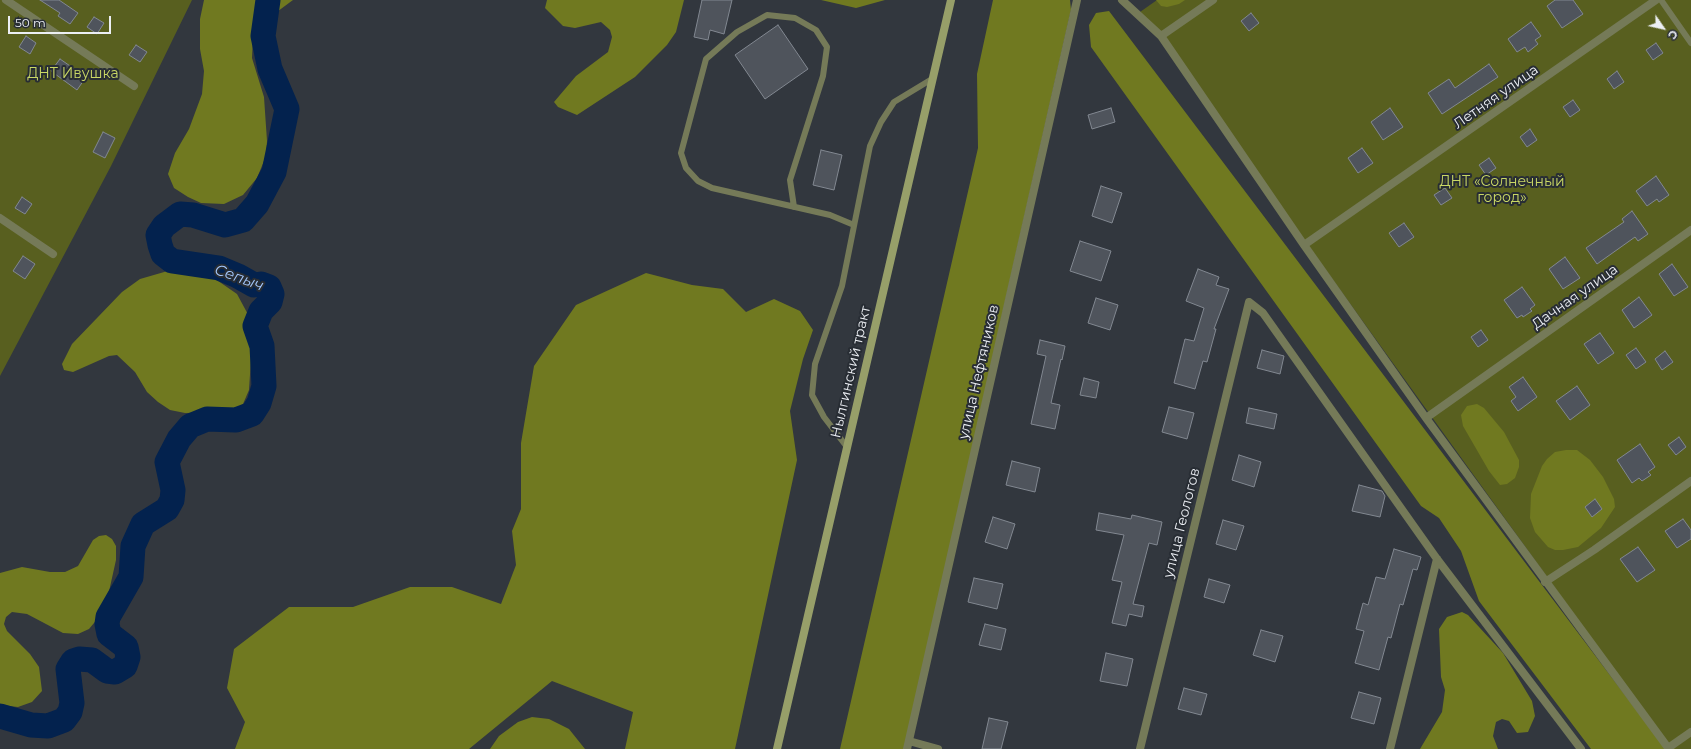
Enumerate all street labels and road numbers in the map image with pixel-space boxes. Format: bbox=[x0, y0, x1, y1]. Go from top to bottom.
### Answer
street label: Летняя улица bbox=[1450, 62, 1542, 132]
street label: Дачная улица bbox=[1529, 261, 1621, 333]
street label: улица Нефтяников bbox=[955, 303, 1003, 441]
street label: Нылгинский тракт bbox=[828, 304, 874, 440]
street label: улица Геологов bbox=[1160, 466, 1204, 580]

